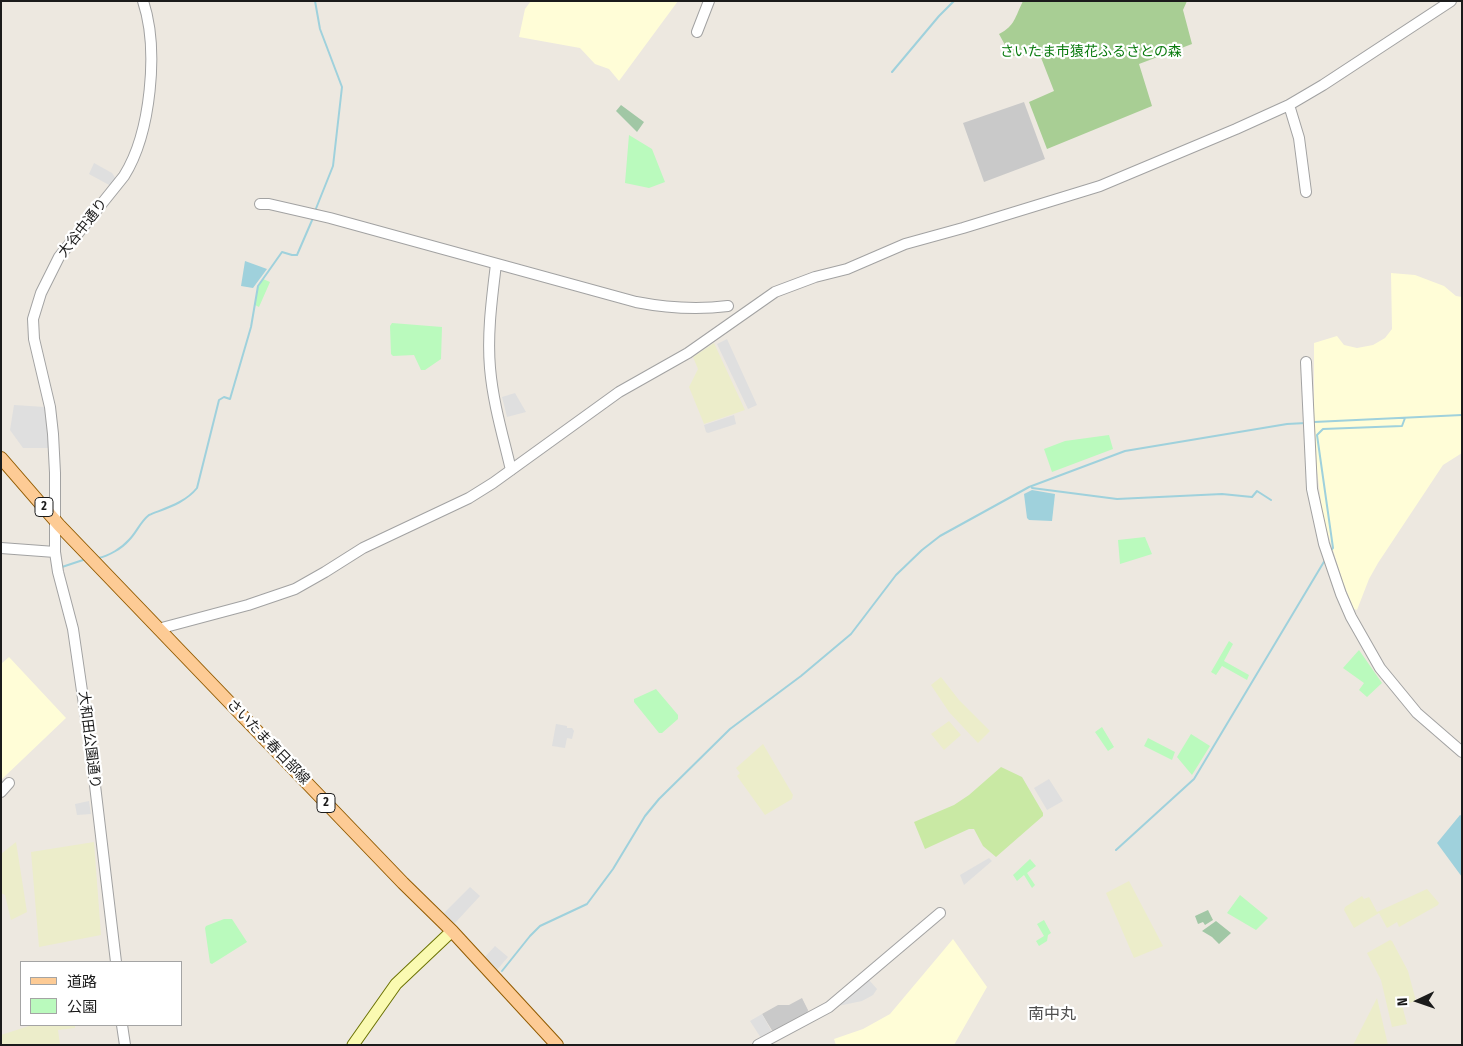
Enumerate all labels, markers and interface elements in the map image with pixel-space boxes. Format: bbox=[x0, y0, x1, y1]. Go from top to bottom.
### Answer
park label: さいたま市猿花ふるさとの森 bbox=[1000, 44, 1182, 60]
street label: 大谷中通り bbox=[55, 195, 111, 261]
road number: 2 bbox=[35, 498, 53, 516]
street label: 大和田公園通り bbox=[75, 690, 103, 790]
street label: さいたま春日部線 bbox=[223, 696, 313, 788]
road number: 2 bbox=[317, 794, 335, 812]
legend bbox=[20, 961, 182, 1026]
text: 道路 bbox=[67, 973, 97, 991]
north arrow bbox=[1393, 976, 1443, 1026]
text: N bbox=[1394, 997, 1411, 1006]
text: 公園 bbox=[67, 998, 97, 1016]
district label: 南中丸 bbox=[1028, 1005, 1076, 1025]

